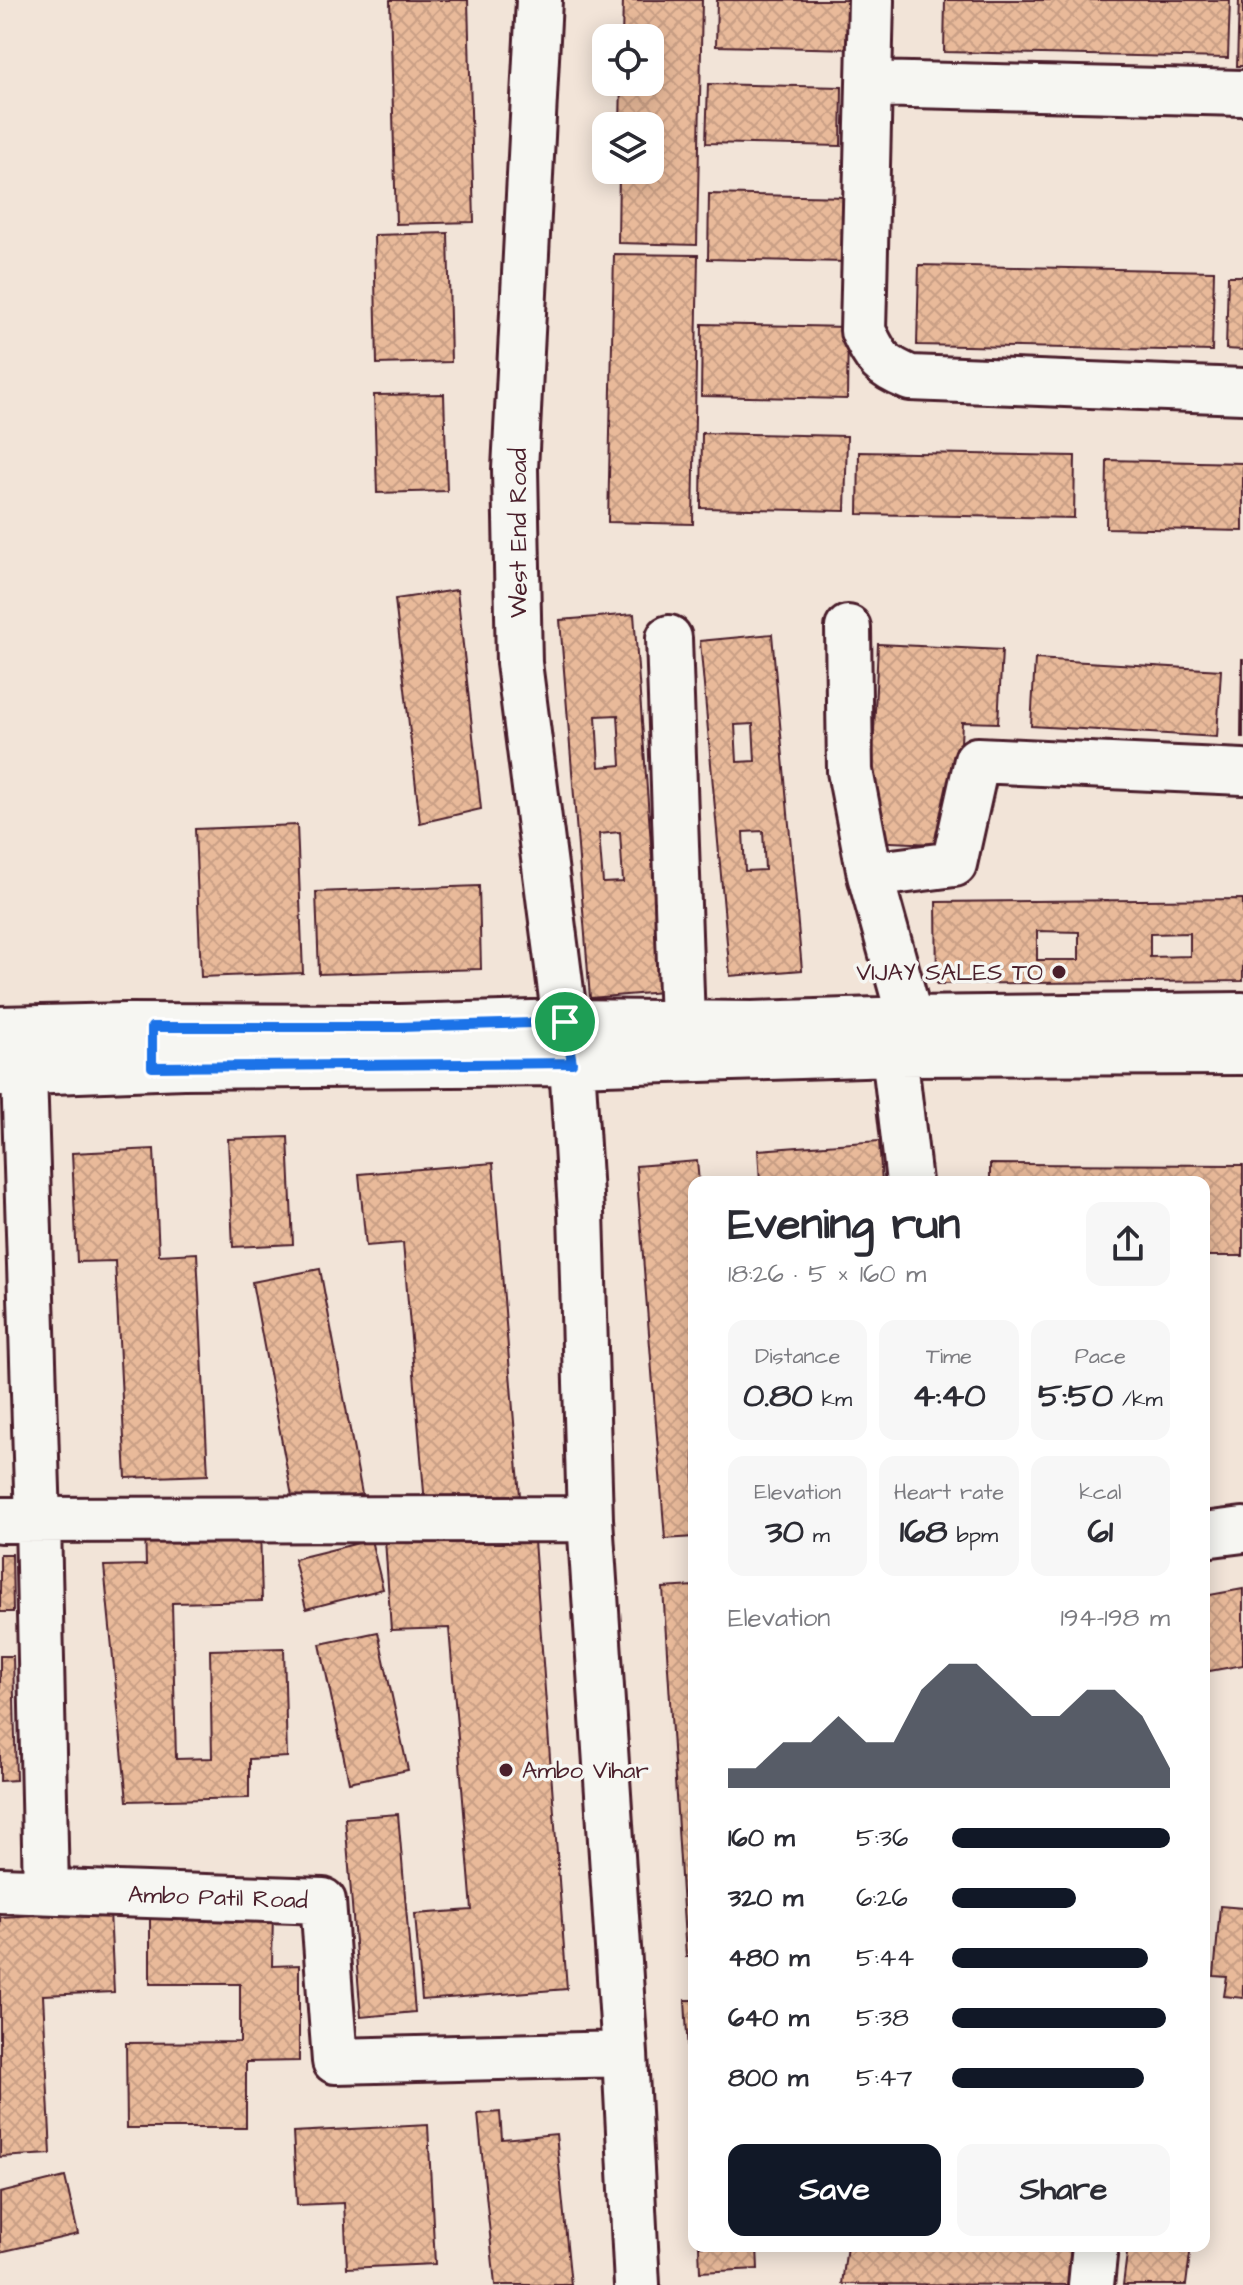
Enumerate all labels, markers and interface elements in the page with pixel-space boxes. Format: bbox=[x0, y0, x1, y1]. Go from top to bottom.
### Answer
map controls bbox=[592, 24, 664, 184]
button: locate bbox=[592, 24, 664, 96]
button: layers bbox=[592, 112, 664, 184]
street label: West End Road bbox=[502, 448, 536, 618]
place label: VIJAY SALES TO bbox=[856, 956, 1043, 990]
marker: VIJAY SALES TO bbox=[1050, 963, 1068, 981]
pin bbox=[531, 988, 599, 1056]
icon: arrive bbox=[543, 1000, 587, 1044]
text: Evening run bbox=[728, 1195, 960, 1256]
button: share bbox=[1086, 1202, 1170, 1286]
text: 18:26 · 5 × 160 m bbox=[728, 1256, 926, 1292]
text: Distance bbox=[755, 1341, 840, 1372]
text: Time bbox=[926, 1341, 972, 1372]
text: Pace bbox=[1075, 1341, 1126, 1372]
text: 0.80 bbox=[743, 1372, 813, 1420]
text: 4:40 bbox=[912, 1372, 986, 1420]
text: 5:50 bbox=[1038, 1372, 1113, 1420]
text: km bbox=[813, 1384, 852, 1415]
text: /km bbox=[1113, 1384, 1163, 1415]
text: Elevation bbox=[754, 1477, 841, 1508]
text: Heart rate bbox=[894, 1477, 1004, 1508]
text: kcal bbox=[1079, 1477, 1121, 1508]
text: 30 bbox=[765, 1508, 804, 1556]
text: 168 bbox=[900, 1508, 948, 1556]
text: 61 bbox=[1087, 1508, 1113, 1556]
text: m bbox=[804, 1520, 830, 1551]
text: bpm bbox=[948, 1520, 998, 1551]
text: Elevation bbox=[728, 1600, 830, 1636]
text: 194–198 m bbox=[1060, 1600, 1170, 1636]
place label: Ambo Vihar bbox=[522, 1754, 649, 1788]
marker: Ambo Vihar bbox=[497, 1761, 515, 1779]
text: 160 m bbox=[728, 1820, 795, 1856]
text: 5:36 bbox=[856, 1820, 908, 1856]
street label: Ambo Patil Road bbox=[127, 1878, 309, 1918]
text: 320 m bbox=[728, 1880, 803, 1916]
text: 6:26 bbox=[856, 1880, 908, 1916]
text: 480 m bbox=[728, 1940, 810, 1976]
text: 5:44 bbox=[856, 1940, 914, 1976]
text: 640 m bbox=[728, 2000, 809, 2036]
text: 5:38 bbox=[856, 2000, 909, 2036]
text: 800 m bbox=[728, 2060, 808, 2096]
text: 5:47 bbox=[856, 2060, 912, 2096]
button: Save bbox=[728, 2144, 941, 2236]
button: Share bbox=[957, 2144, 1170, 2236]

